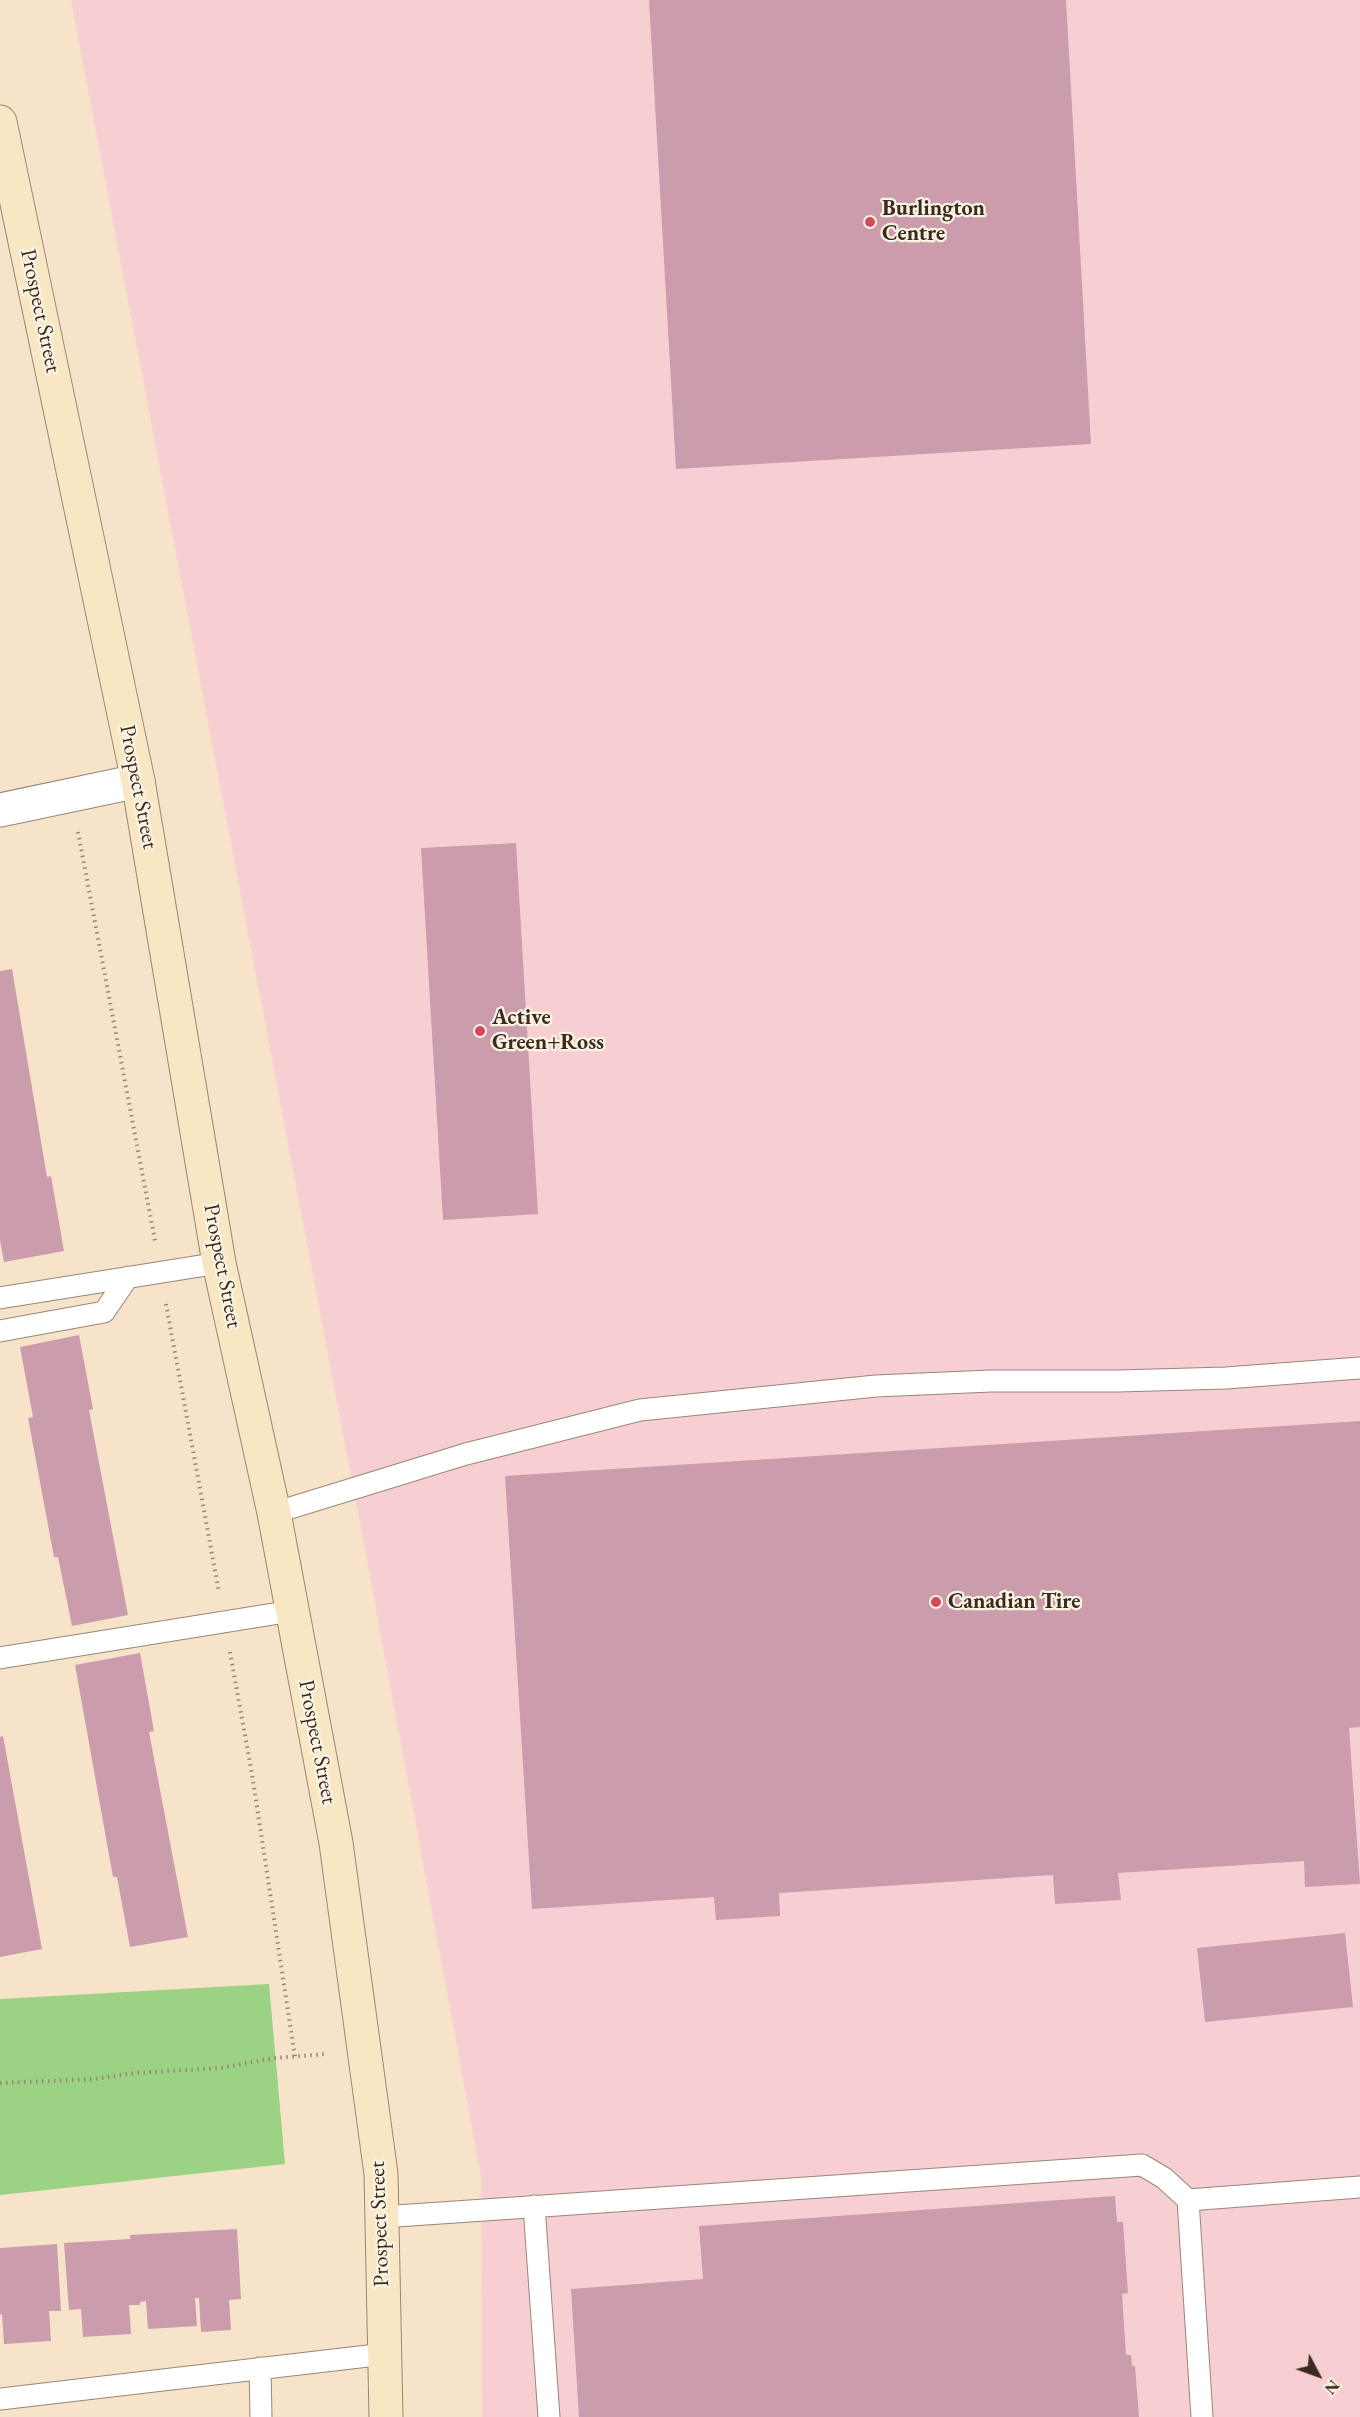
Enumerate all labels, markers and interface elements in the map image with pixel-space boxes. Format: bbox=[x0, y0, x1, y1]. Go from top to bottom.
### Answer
place label: Burlington Centre bbox=[882, 196, 985, 248]
marker: Burlington Centre bbox=[863, 215, 877, 229]
street label: Prospect Street bbox=[14, 247, 66, 375]
street label: Prospect Street bbox=[113, 723, 163, 851]
place label: Active Green+Ross bbox=[492, 1005, 604, 1056]
marker: Active Green+Ross bbox=[473, 1024, 487, 1038]
street label: Prospect Street bbox=[197, 1202, 247, 1330]
place label: Canadian Tire bbox=[948, 1589, 1080, 1615]
marker: Canadian Tire bbox=[929, 1595, 943, 1609]
street label: Prospect Street bbox=[292, 1678, 342, 1806]
street label: Prospect Street bbox=[365, 2161, 395, 2287]
north arrow bbox=[1288, 2345, 1348, 2405]
text: N bbox=[1320, 2375, 1344, 2399]

